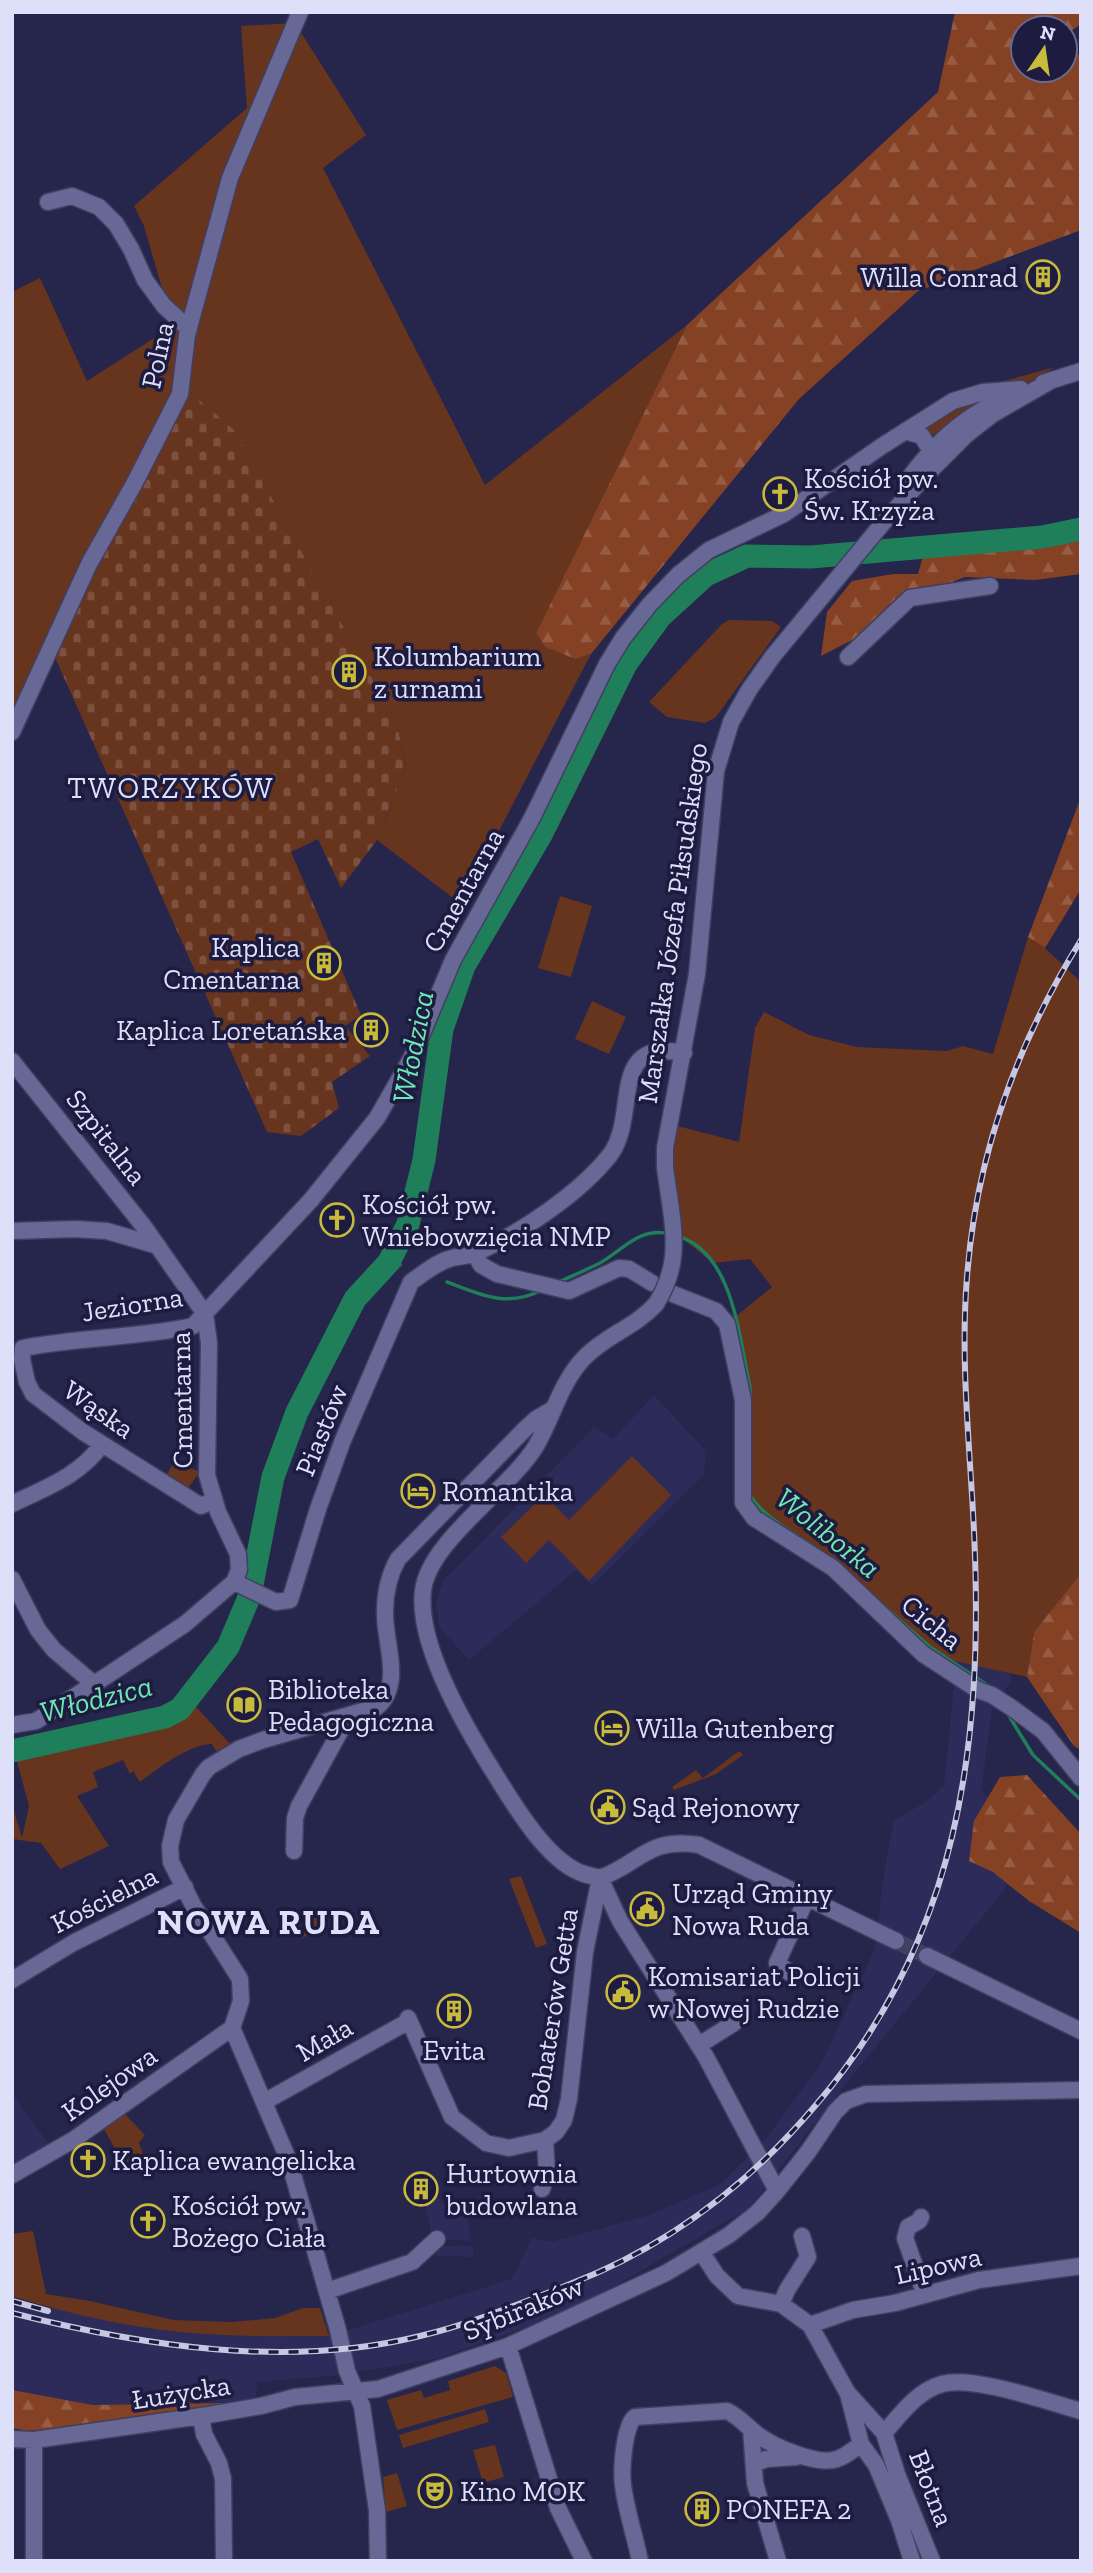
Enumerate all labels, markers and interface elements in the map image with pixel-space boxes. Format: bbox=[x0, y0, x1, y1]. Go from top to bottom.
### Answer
north arrow bbox=[1009, 14, 1079, 84]
text: N bbox=[1038, 20, 1057, 46]
building icon: Willa Conrad bbox=[1024, 258, 1062, 296]
place label: Willa Conrad bbox=[861, 261, 1018, 294]
street label: Polna bbox=[134, 319, 181, 391]
place label: Kościół pw. Św. Krzyża bbox=[804, 462, 939, 527]
church icon: Kościół pw. Św. Krzyża bbox=[761, 475, 799, 513]
place label: Kolumbarium z urnami bbox=[374, 640, 541, 705]
building icon: Kolumbarium z urnami bbox=[330, 653, 368, 691]
street label: Marszałka Józefa Piłsudskiego bbox=[631, 741, 714, 1106]
district label: TWORZYKÓW bbox=[67, 770, 275, 806]
street label: Cmentarna bbox=[416, 822, 511, 958]
place label: Kaplica Cmentarna bbox=[163, 931, 300, 996]
building icon: Kaplica Cmentarna bbox=[305, 944, 343, 982]
water label: Włodzica bbox=[384, 987, 442, 1107]
building icon: Kaplica Loretańska bbox=[352, 1011, 390, 1049]
place label: Kaplica Loretańska bbox=[116, 1014, 346, 1047]
street label: Szpitalna bbox=[59, 1083, 154, 1192]
place label: Kościół pw. Wniebowzięcia NMP bbox=[362, 1188, 611, 1253]
church icon: Kościół pw. Wniebowzięcia NMP bbox=[318, 1201, 356, 1239]
street label: Jeziorna bbox=[79, 1280, 185, 1329]
street label: Cmentarna bbox=[164, 1331, 199, 1469]
street label: Wąska bbox=[57, 1373, 141, 1446]
street label: Piastów bbox=[288, 1379, 355, 1481]
hotel icon: Romantika bbox=[399, 1472, 437, 1510]
place label: Romantika bbox=[442, 1475, 574, 1508]
water label: Woliborka bbox=[769, 1480, 887, 1586]
street label: Cicha bbox=[895, 1588, 969, 1657]
water label: Włodzica bbox=[36, 1668, 156, 1730]
place label: Biblioteka Pedagogiczna bbox=[268, 1673, 434, 1738]
library icon: Biblioteka Pedagogiczna bbox=[225, 1686, 263, 1724]
hotel icon: Willa Gutenberg bbox=[593, 1709, 631, 1747]
place label: Willa Gutenberg bbox=[636, 1712, 834, 1745]
public building icon: Sąd Rejonowy bbox=[589, 1788, 627, 1826]
place label: Sąd Rejonowy bbox=[632, 1791, 800, 1824]
street label: Kościelna bbox=[46, 1858, 163, 1940]
place label: Urząd Gminy Nowa Ruda bbox=[672, 1877, 833, 1942]
public building icon: Urząd Gminy Nowa Ruda bbox=[628, 1890, 666, 1928]
district label: NOWA RUDA bbox=[157, 1901, 381, 1943]
street label: Bohaterów Getta bbox=[520, 1905, 585, 2112]
place label: Komisariat Policji w Nowej Rudzie bbox=[648, 1960, 861, 2025]
public building icon: Komisariat Policji w Nowej Rudzie bbox=[604, 1973, 642, 2011]
building icon: Evita bbox=[435, 1992, 473, 2030]
street label: Mała bbox=[290, 2010, 359, 2068]
place label: Evita bbox=[423, 2034, 486, 2067]
street label: Kolejowa bbox=[55, 2039, 164, 2128]
church icon: Kaplica ewangelicka bbox=[69, 2141, 107, 2179]
place label: Kaplica ewangelicka bbox=[112, 2144, 356, 2177]
place label: Hurtownia budowlana bbox=[445, 2157, 578, 2222]
building icon: Hurtownia budowlana bbox=[402, 2170, 440, 2208]
place label: Kościół pw. Bożego Ciała bbox=[172, 2189, 327, 2254]
church icon: Kościół pw. Bożego Ciała bbox=[129, 2202, 167, 2240]
street label: Lipowa bbox=[892, 2239, 985, 2291]
street label: Sybiraków bbox=[458, 2269, 589, 2347]
street label: Łużycka bbox=[130, 2368, 233, 2417]
street label: Błotna bbox=[902, 2446, 961, 2531]
theatre icon: Kino MOK bbox=[416, 2472, 454, 2510]
place label: Kino MOK bbox=[460, 2475, 585, 2508]
building icon: PONEFA 2 bbox=[683, 2490, 721, 2528]
place label: PONEFA 2 bbox=[726, 2493, 852, 2526]

